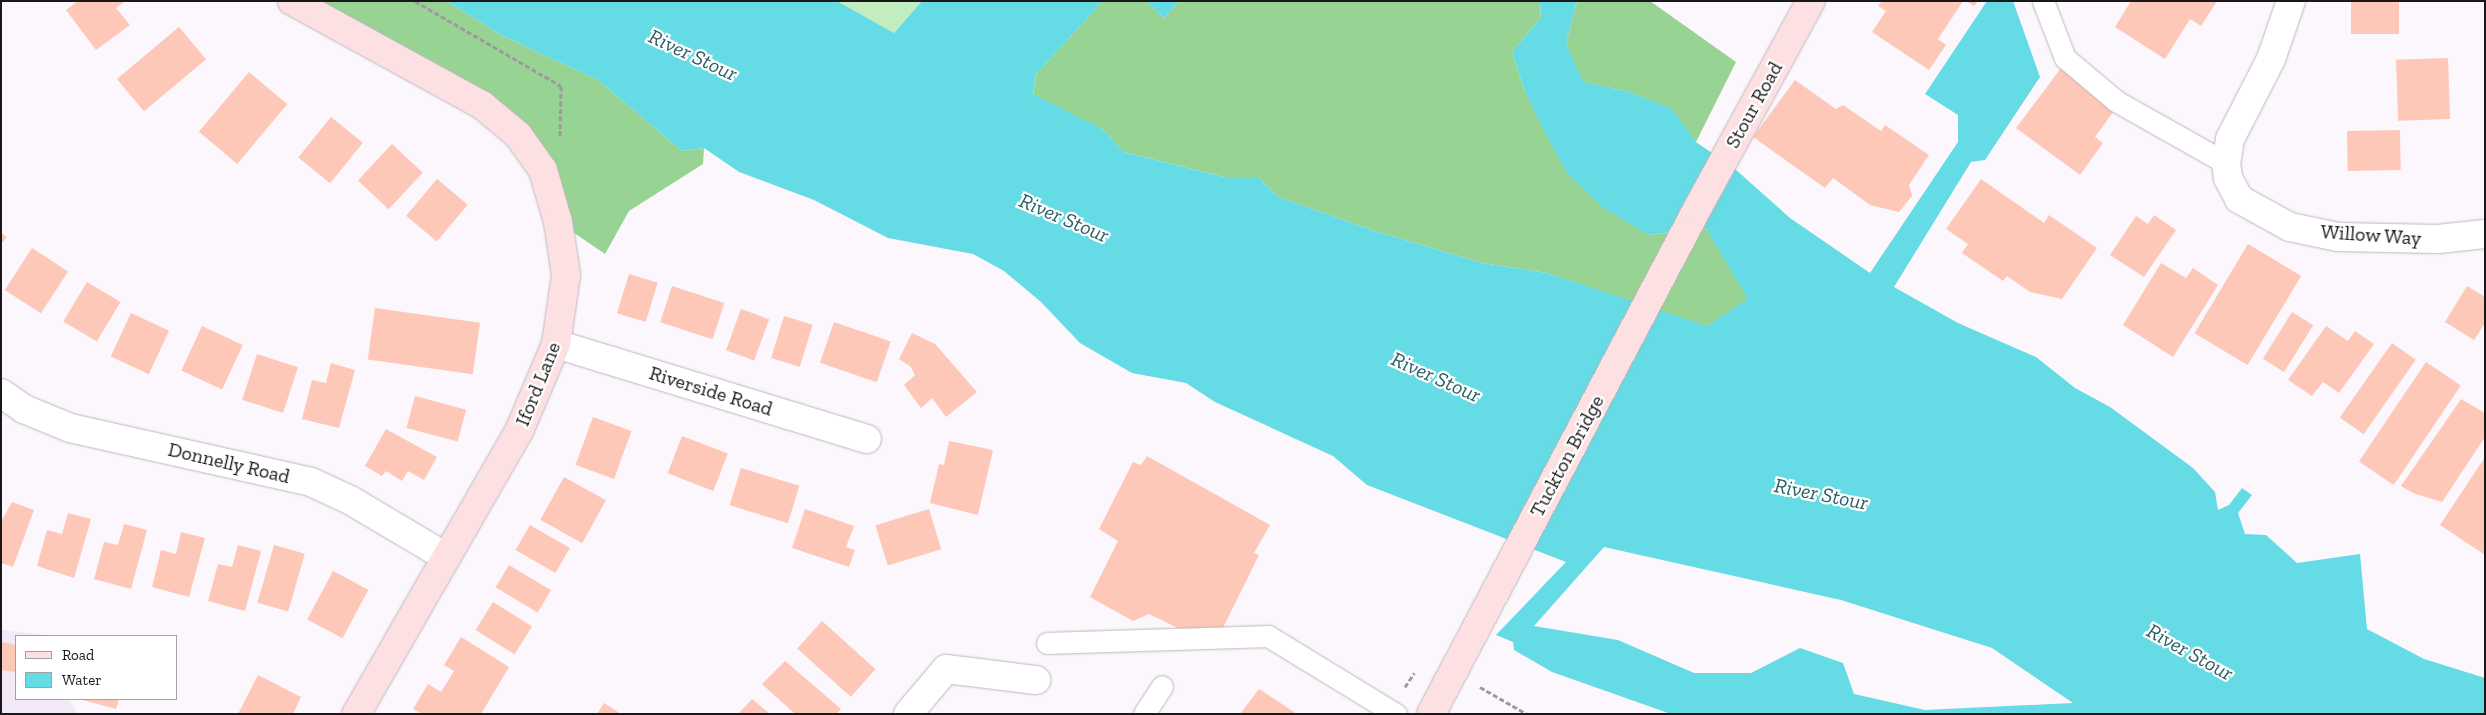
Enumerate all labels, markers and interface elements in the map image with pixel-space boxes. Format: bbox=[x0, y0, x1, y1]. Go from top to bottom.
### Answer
water label: River Stour bbox=[645, 23, 741, 87]
street label: Stour Road bbox=[1720, 57, 1788, 153]
water label: River Stour bbox=[1015, 188, 1113, 248]
street label: Willow Way bbox=[2319, 219, 2423, 251]
street label: Iford Lane bbox=[510, 339, 566, 429]
water label: River Stour bbox=[1387, 346, 1485, 408]
street label: Riverside Road bbox=[646, 361, 776, 421]
street label: Tuckton Bridge bbox=[1525, 391, 1609, 521]
street label: Donnelly Road bbox=[165, 437, 293, 489]
water label: River Stour bbox=[1772, 473, 1870, 515]
water label: River Stour bbox=[2142, 618, 2238, 686]
legend bbox=[15, 635, 178, 700]
text: Road bbox=[62, 646, 94, 664]
text: Water bbox=[62, 671, 102, 689]

